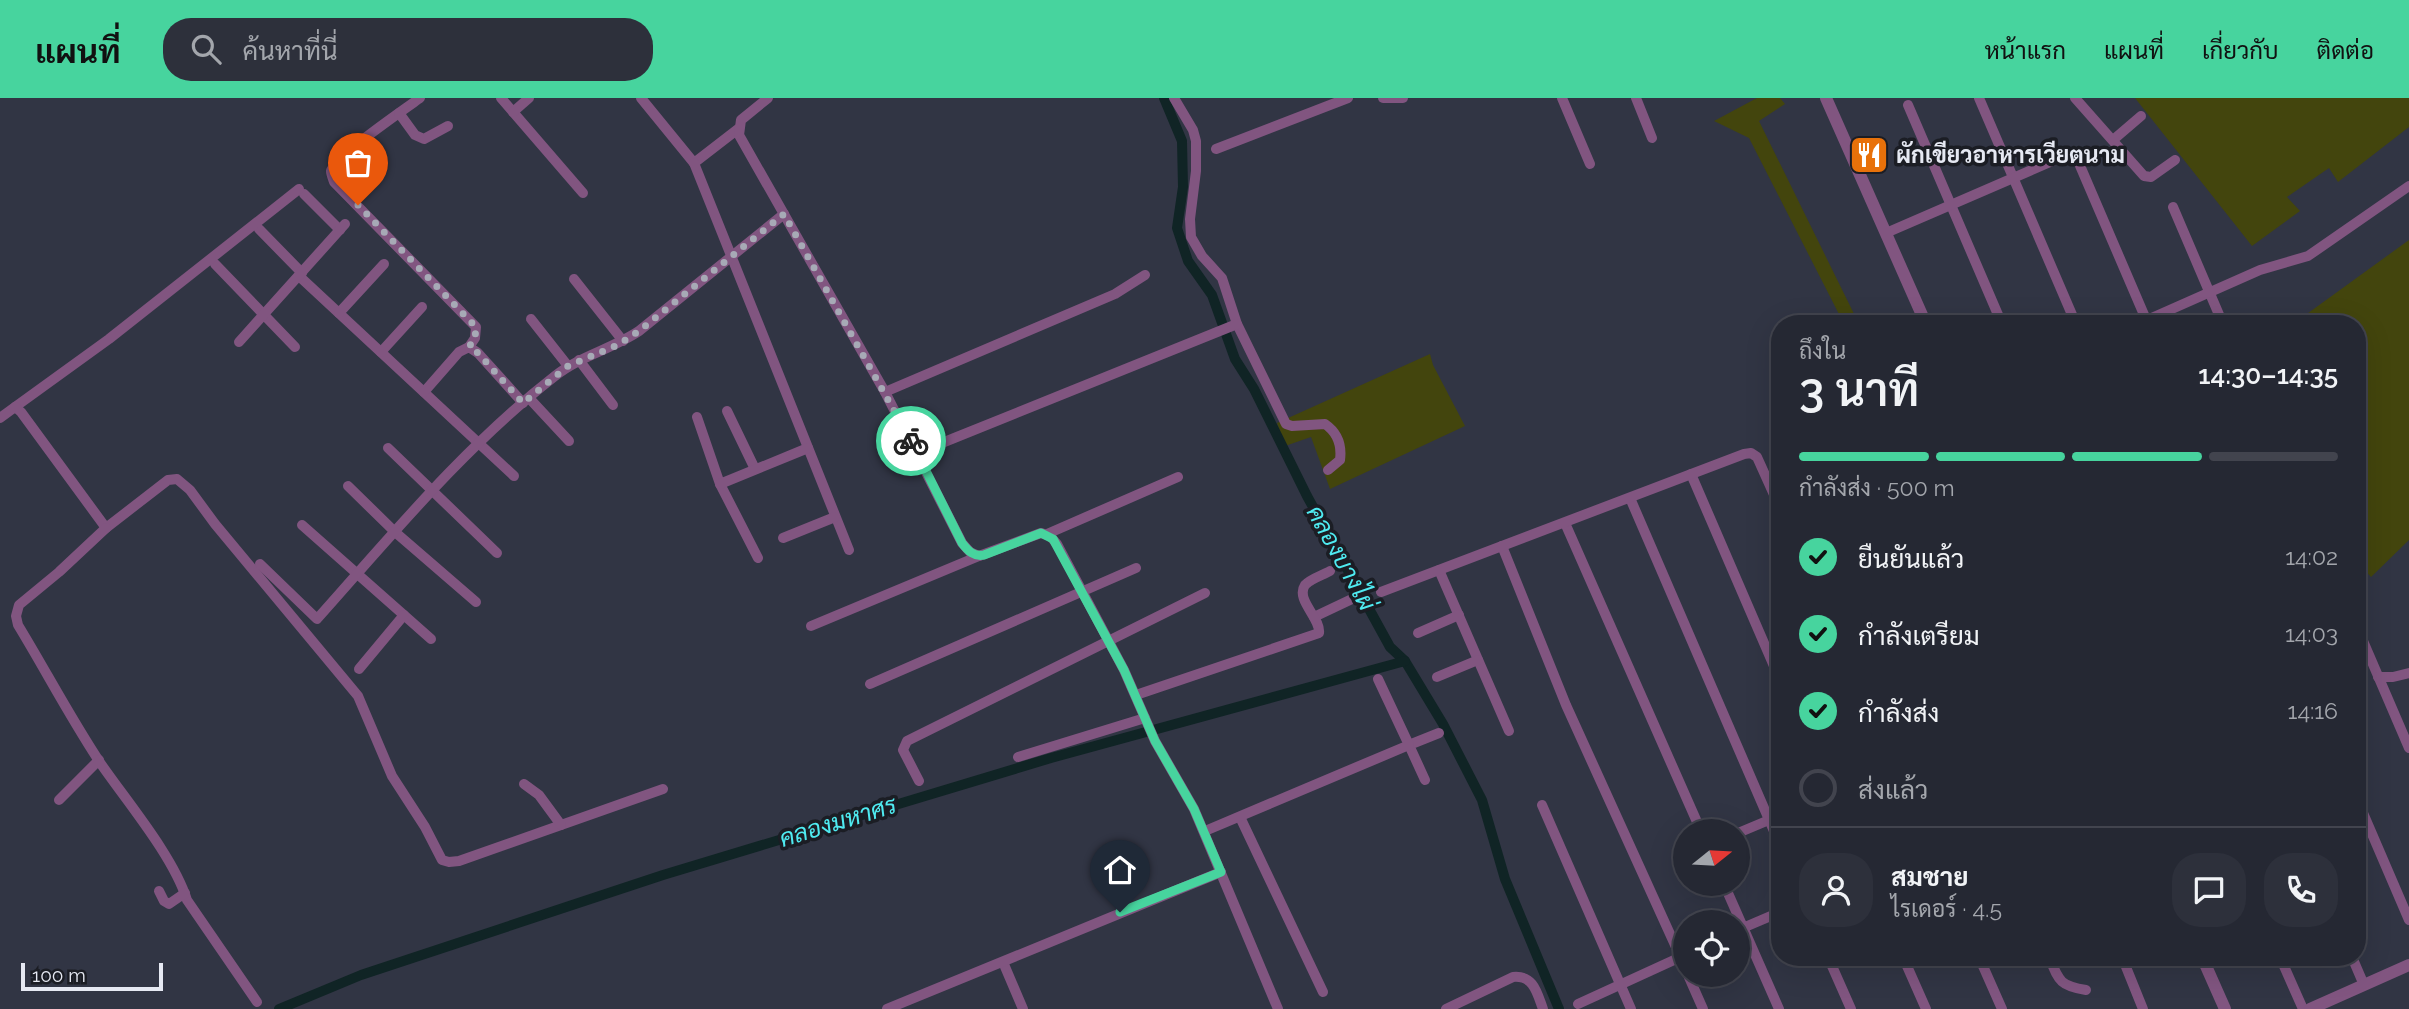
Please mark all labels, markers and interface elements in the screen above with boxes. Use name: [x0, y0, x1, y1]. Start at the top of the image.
search box: [163, 18, 653, 81]
icon: search: [187, 30, 225, 68]
text: แผนที่: [35, 32, 121, 71]
text: ค้นหาที่นี่: [243, 36, 338, 66]
text: หน้าแรก: [1985, 36, 2066, 65]
text: แผนที่: [2104, 36, 2164, 65]
text: เกี่ยวกับ: [2202, 36, 2279, 65]
text: ติดต่อ: [2317, 36, 2374, 65]
pin: [328, 133, 388, 205]
restaurant icon: ผักเขียวอาหารเวียตนาม: [1848, 134, 1890, 176]
place label: ผักเขียวอาหารเวียตนาม: [1896, 140, 2125, 168]
icon: bag: [339, 144, 377, 182]
text: ถึงใน: [1799, 337, 1846, 364]
text: 14:30–14:35: [2198, 360, 2338, 390]
text: 3 นาที: [1799, 363, 1919, 417]
courier: [876, 406, 946, 476]
icon: bike: [892, 422, 930, 460]
text: กำลังส่ง · 500 m: [1799, 474, 1955, 501]
water label: คลองบางไผ่: [1301, 500, 1384, 616]
icon: check: [1799, 538, 1837, 576]
text: 14:02: [2285, 543, 2338, 570]
text: ยืนยันแล้ว: [1858, 544, 1964, 574]
icon: check: [1799, 615, 1837, 653]
text: 14:03: [2285, 620, 2338, 647]
text: กำลังเตรียม: [1858, 621, 1980, 651]
icon: check: [1799, 692, 1837, 730]
text: 14:16: [2288, 697, 2338, 724]
text: กำลังส่ง: [1858, 698, 1939, 728]
text: ส่งแล้ว: [1858, 775, 1928, 805]
water label: คลองมหาศร: [776, 790, 901, 853]
north arrow: [1673, 819, 1750, 896]
map controls: [1673, 819, 1750, 987]
pin: [1090, 840, 1150, 912]
icon: home: [1101, 851, 1139, 889]
button: person: [1799, 853, 1873, 927]
button: chat: [2172, 853, 2246, 927]
button: phone: [2264, 853, 2338, 927]
text: สมชาย: [1891, 862, 1968, 892]
text: ไรเดอร์ · 4.5: [1891, 895, 2002, 922]
button: locate: [1673, 910, 1750, 987]
scale bar: [21, 960, 163, 992]
text: 100 m: [32, 964, 86, 986]

